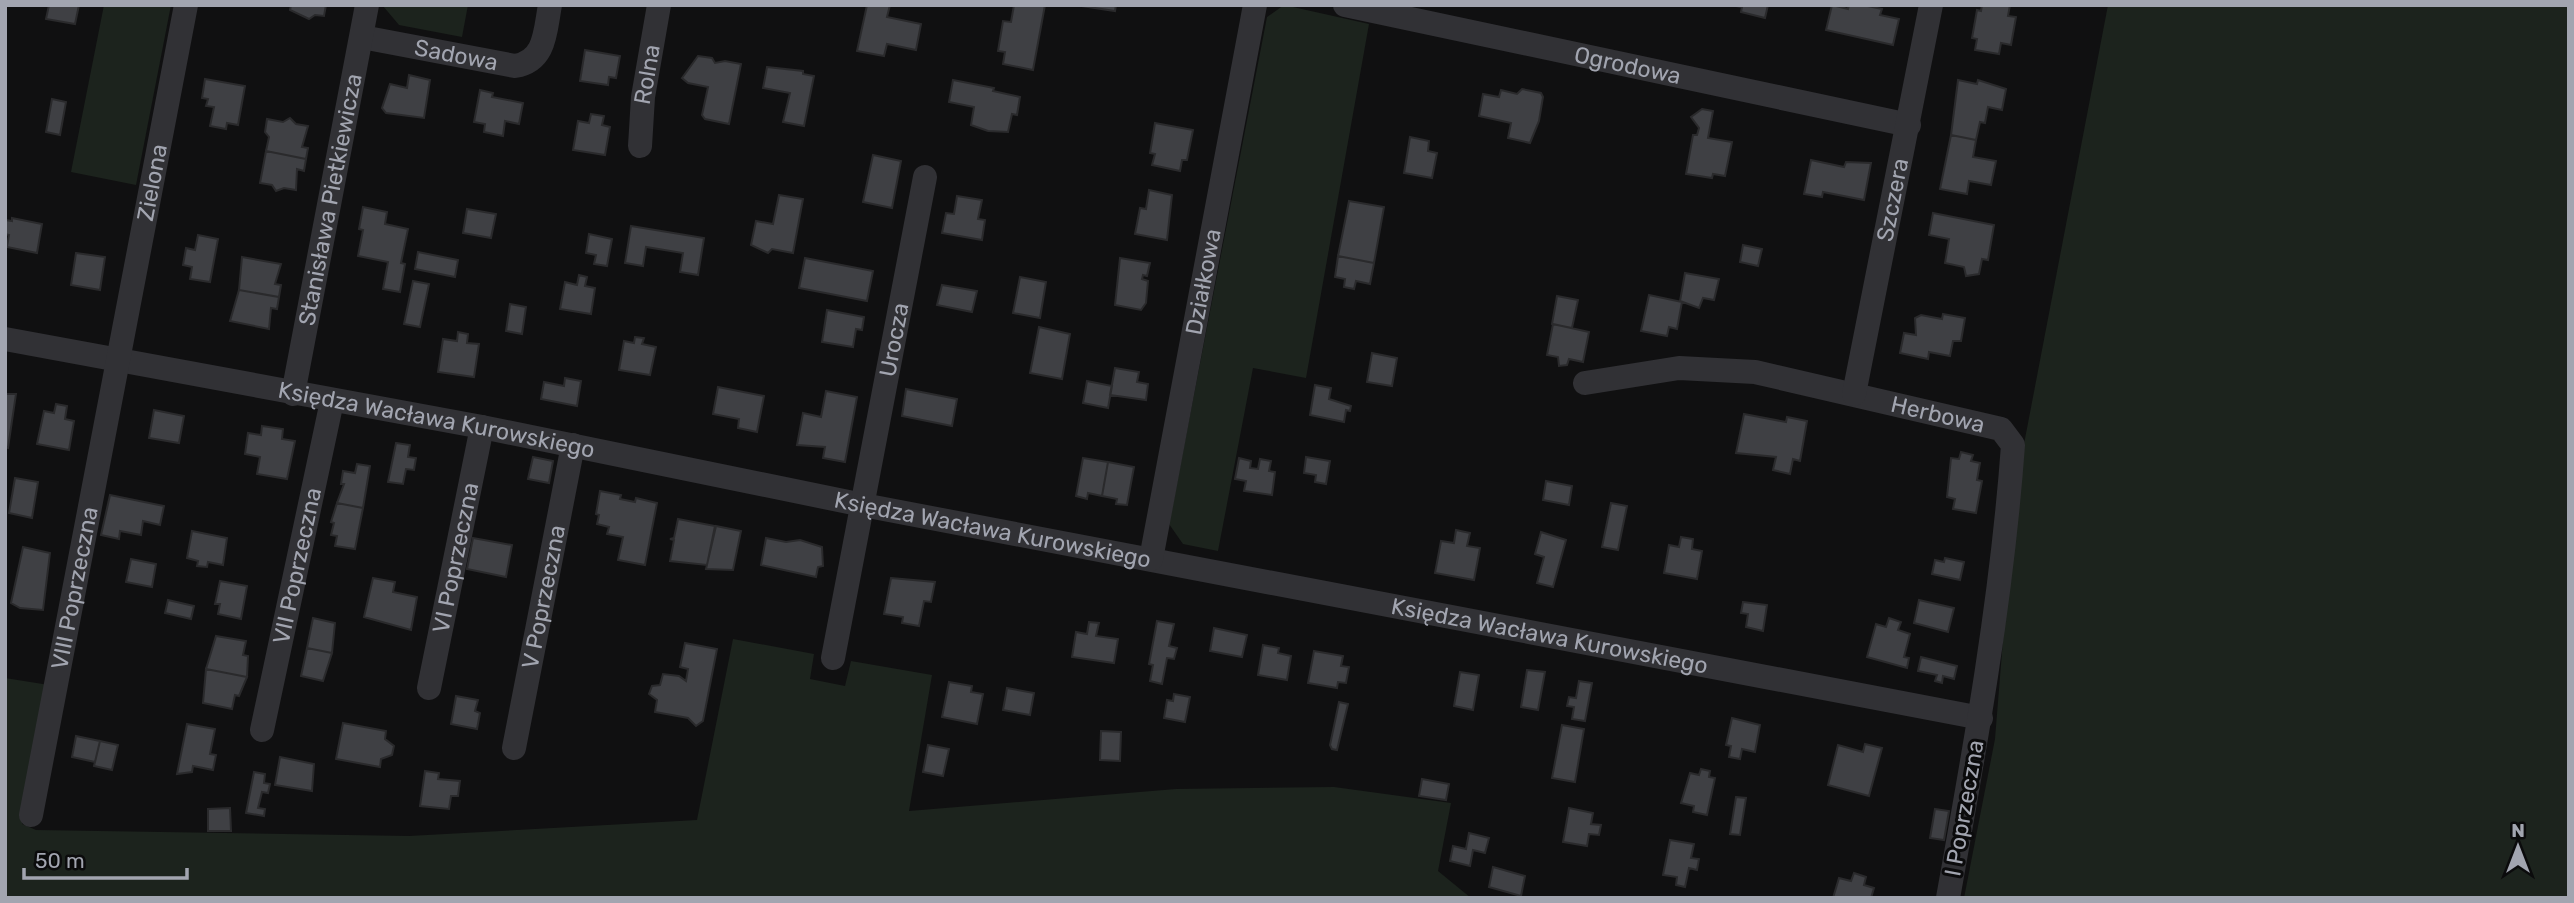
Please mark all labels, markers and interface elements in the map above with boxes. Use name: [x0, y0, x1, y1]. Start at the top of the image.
street label: Sadowa: [412, 33, 500, 76]
street label: Ogrodowa: [1572, 40, 1684, 90]
street label: Rolna: [628, 42, 666, 107]
street label: Stanisława Pietkiewicza: [292, 71, 368, 328]
street label: Zielona: [131, 142, 173, 223]
street label: Szczera: [1871, 156, 1914, 244]
street label: Działkowa: [1179, 227, 1227, 337]
street label: Urocza: [873, 300, 915, 379]
street label: Księdza Wacława Kurowskiego: [276, 376, 597, 464]
street label: Herbowa: [1888, 390, 1988, 439]
street label: VI Poprzeczna: [427, 480, 484, 635]
street label: VII Poprzeczna: [267, 485, 327, 646]
street label: Księdza Wacława Kurowskiego: [832, 485, 1153, 574]
street label: VIII Poprzeczna: [45, 504, 104, 672]
street label: V Poprzeczna: [516, 523, 571, 671]
street label: Księdza Wacława Kurowskiego: [1389, 592, 1710, 680]
street label: I Poprzeczna: [1938, 738, 1990, 878]
north arrow: [2483, 812, 2553, 882]
text: N: [2511, 819, 2525, 842]
scale bar: [24, 836, 187, 880]
text: 50 m: [35, 848, 85, 873]

